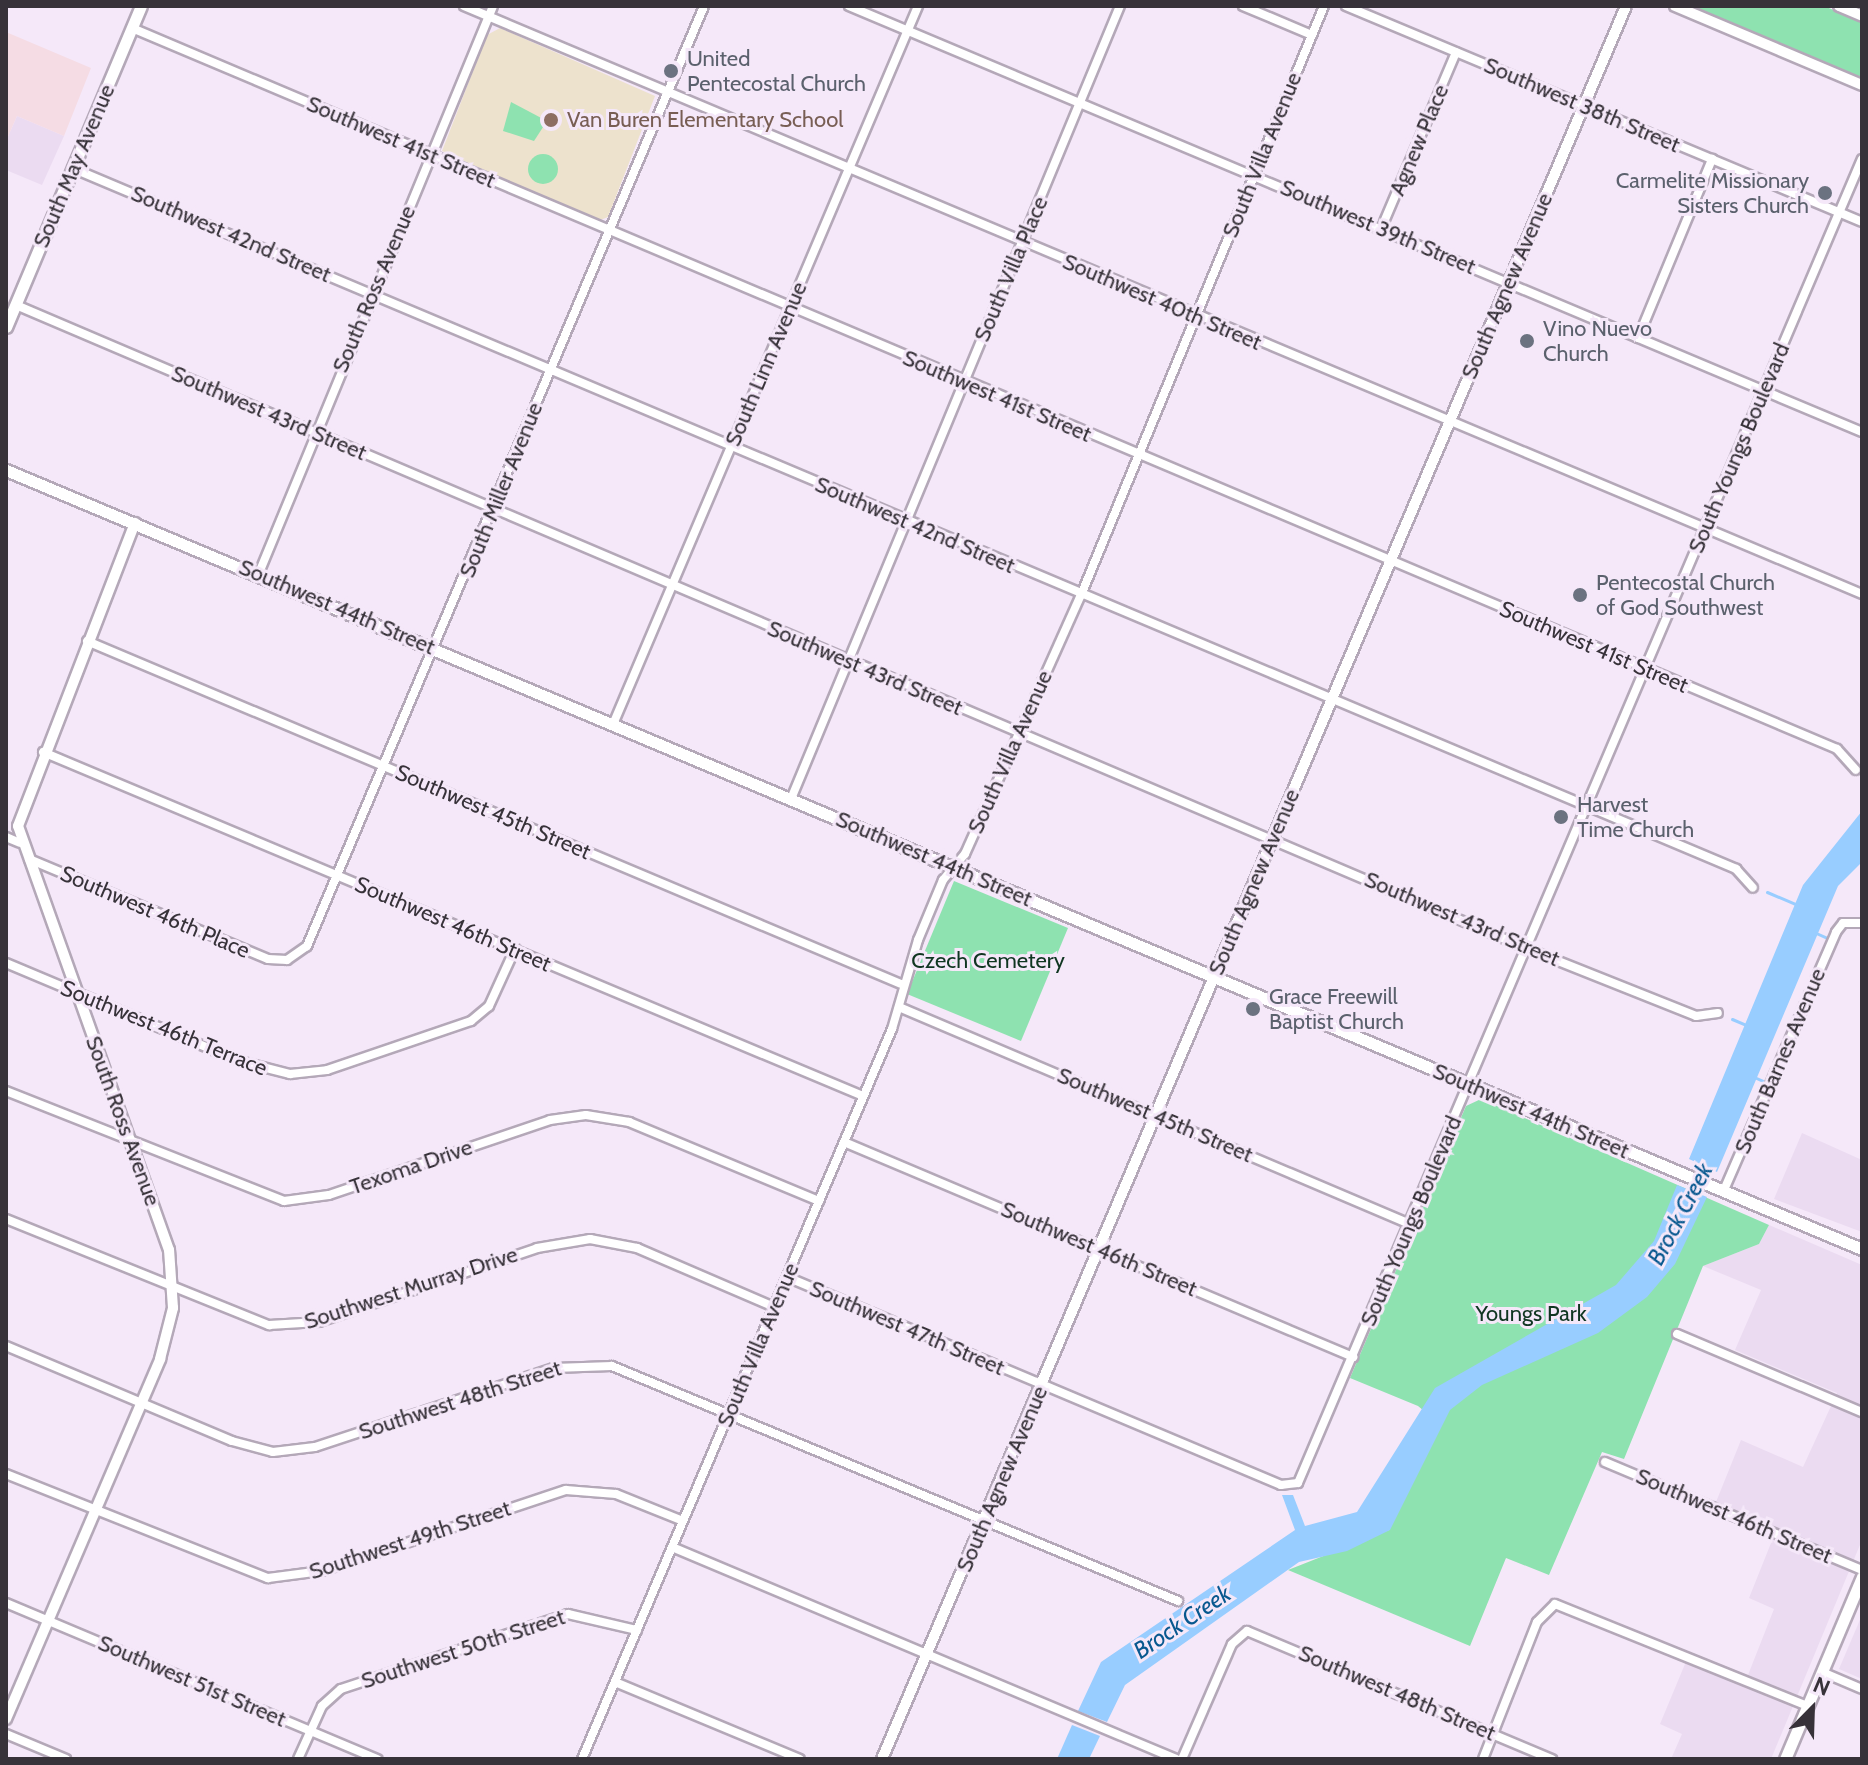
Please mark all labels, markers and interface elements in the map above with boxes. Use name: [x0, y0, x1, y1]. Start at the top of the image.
place label: United Pentecostal Church: [687, 45, 866, 96]
street label: Southwest 38th Street: [1480, 52, 1684, 158]
marker: United Pentecostal Church: [662, 62, 680, 80]
street label: South Villa Avenue: [1217, 69, 1307, 241]
street label: Agnew Place: [1384, 80, 1454, 200]
street label: South May Avenue: [28, 81, 120, 251]
street label: Southwest 41st Street: [303, 90, 499, 194]
place label: Van Buren Elementary School: [567, 107, 843, 133]
marker: Van Buren Elementary School: [542, 111, 560, 129]
place label: Carmelite Missionary Sisters Church: [1616, 167, 1809, 218]
street label: Southwest 39th Street: [1276, 174, 1480, 280]
street label: Southwest 42nd Street: [127, 180, 335, 288]
marker: Carmelite Missionary Sisters Church: [1816, 184, 1834, 202]
street label: South Agnew Avenue: [1456, 189, 1558, 383]
street label: South Villa Place: [969, 192, 1053, 346]
street label: South Ross Avenue: [327, 202, 421, 376]
street label: Southwest 40th Street: [1059, 248, 1265, 356]
street label: South Linn Avenue: [720, 278, 812, 450]
place label: Vino Nuevo Church: [1543, 315, 1652, 366]
marker: Vino Nuevo Church: [1518, 332, 1536, 350]
street label: South Youngs Boulevard: [1683, 339, 1795, 557]
street label: Southwest 41st Street: [899, 344, 1095, 448]
street label: Southwest 43rd Street: [168, 360, 370, 466]
street label: South Miller Avenue: [454, 399, 548, 581]
street label: Southwest 42nd Street: [811, 471, 1019, 579]
street label: Southwest 44th Street: [235, 554, 439, 660]
place label: Pentecostal Church of God Southwest: [1596, 569, 1775, 620]
marker: Pentecostal Church of God Southwest: [1571, 586, 1589, 604]
street label: Southwest 41st Street: [1496, 595, 1692, 699]
street label: Southwest 43rd Street: [764, 615, 966, 721]
street label: South Villa Avenue: [962, 666, 1058, 838]
street label: Southwest 45th Street: [391, 759, 595, 865]
street label: South Agnew Avenue: [1203, 785, 1305, 979]
place label: Harvest Time Church: [1577, 791, 1694, 842]
street label: Southwest 44th Street: [832, 806, 1036, 912]
marker: Harvest Time Church: [1552, 808, 1570, 826]
street label: Southwest 46th Place: [56, 860, 254, 964]
street label: Southwest 43rd Street: [1361, 866, 1563, 972]
street label: Southwest 46th Street: [351, 871, 555, 977]
park label: Czech Cemetery: [911, 948, 1065, 974]
street label: South Barnes Avenue: [1729, 964, 1831, 1158]
street label: Southwest 46th Terrace: [57, 974, 271, 1082]
place label: Grace Freewill Baptist Church: [1269, 983, 1404, 1034]
marker: Grace Freewill Baptist Church: [1244, 1000, 1262, 1018]
street label: South Ross Avenue: [80, 1033, 166, 1209]
street label: Southwest 44th Street: [1429, 1058, 1633, 1164]
street label: Southwest 45th Street: [1053, 1062, 1257, 1168]
street label: South Youngs Boulevard: [1355, 1112, 1467, 1330]
street label: Texoma Drive: [346, 1134, 476, 1200]
water label: Brock Creek: [1641, 1158, 1719, 1270]
street label: Southwest 46th Street: [997, 1196, 1201, 1302]
street label: Southwest Murray Drive: [301, 1241, 521, 1335]
street label: South Villa Avenue: [712, 1259, 804, 1431]
street label: Southwest 47th Street: [806, 1275, 1008, 1381]
park label: Youngs Park: [1475, 1301, 1587, 1327]
street label: Southwest 48th Street: [356, 1355, 564, 1445]
street label: South Agnew Avenue: [951, 1382, 1053, 1576]
street label: Southwest 46th Street: [1632, 1463, 1836, 1569]
street label: Southwest 49th Street: [306, 1495, 514, 1585]
water label: Brock Creek: [1128, 1579, 1236, 1665]
street label: Southwest 50th Street: [358, 1604, 568, 1694]
street label: Southwest 51st Street: [94, 1630, 290, 1732]
street label: Southwest 48th Street: [1295, 1640, 1499, 1746]
north arrow: [1772, 1669, 1852, 1749]
text: N: [1809, 1671, 1834, 1702]

